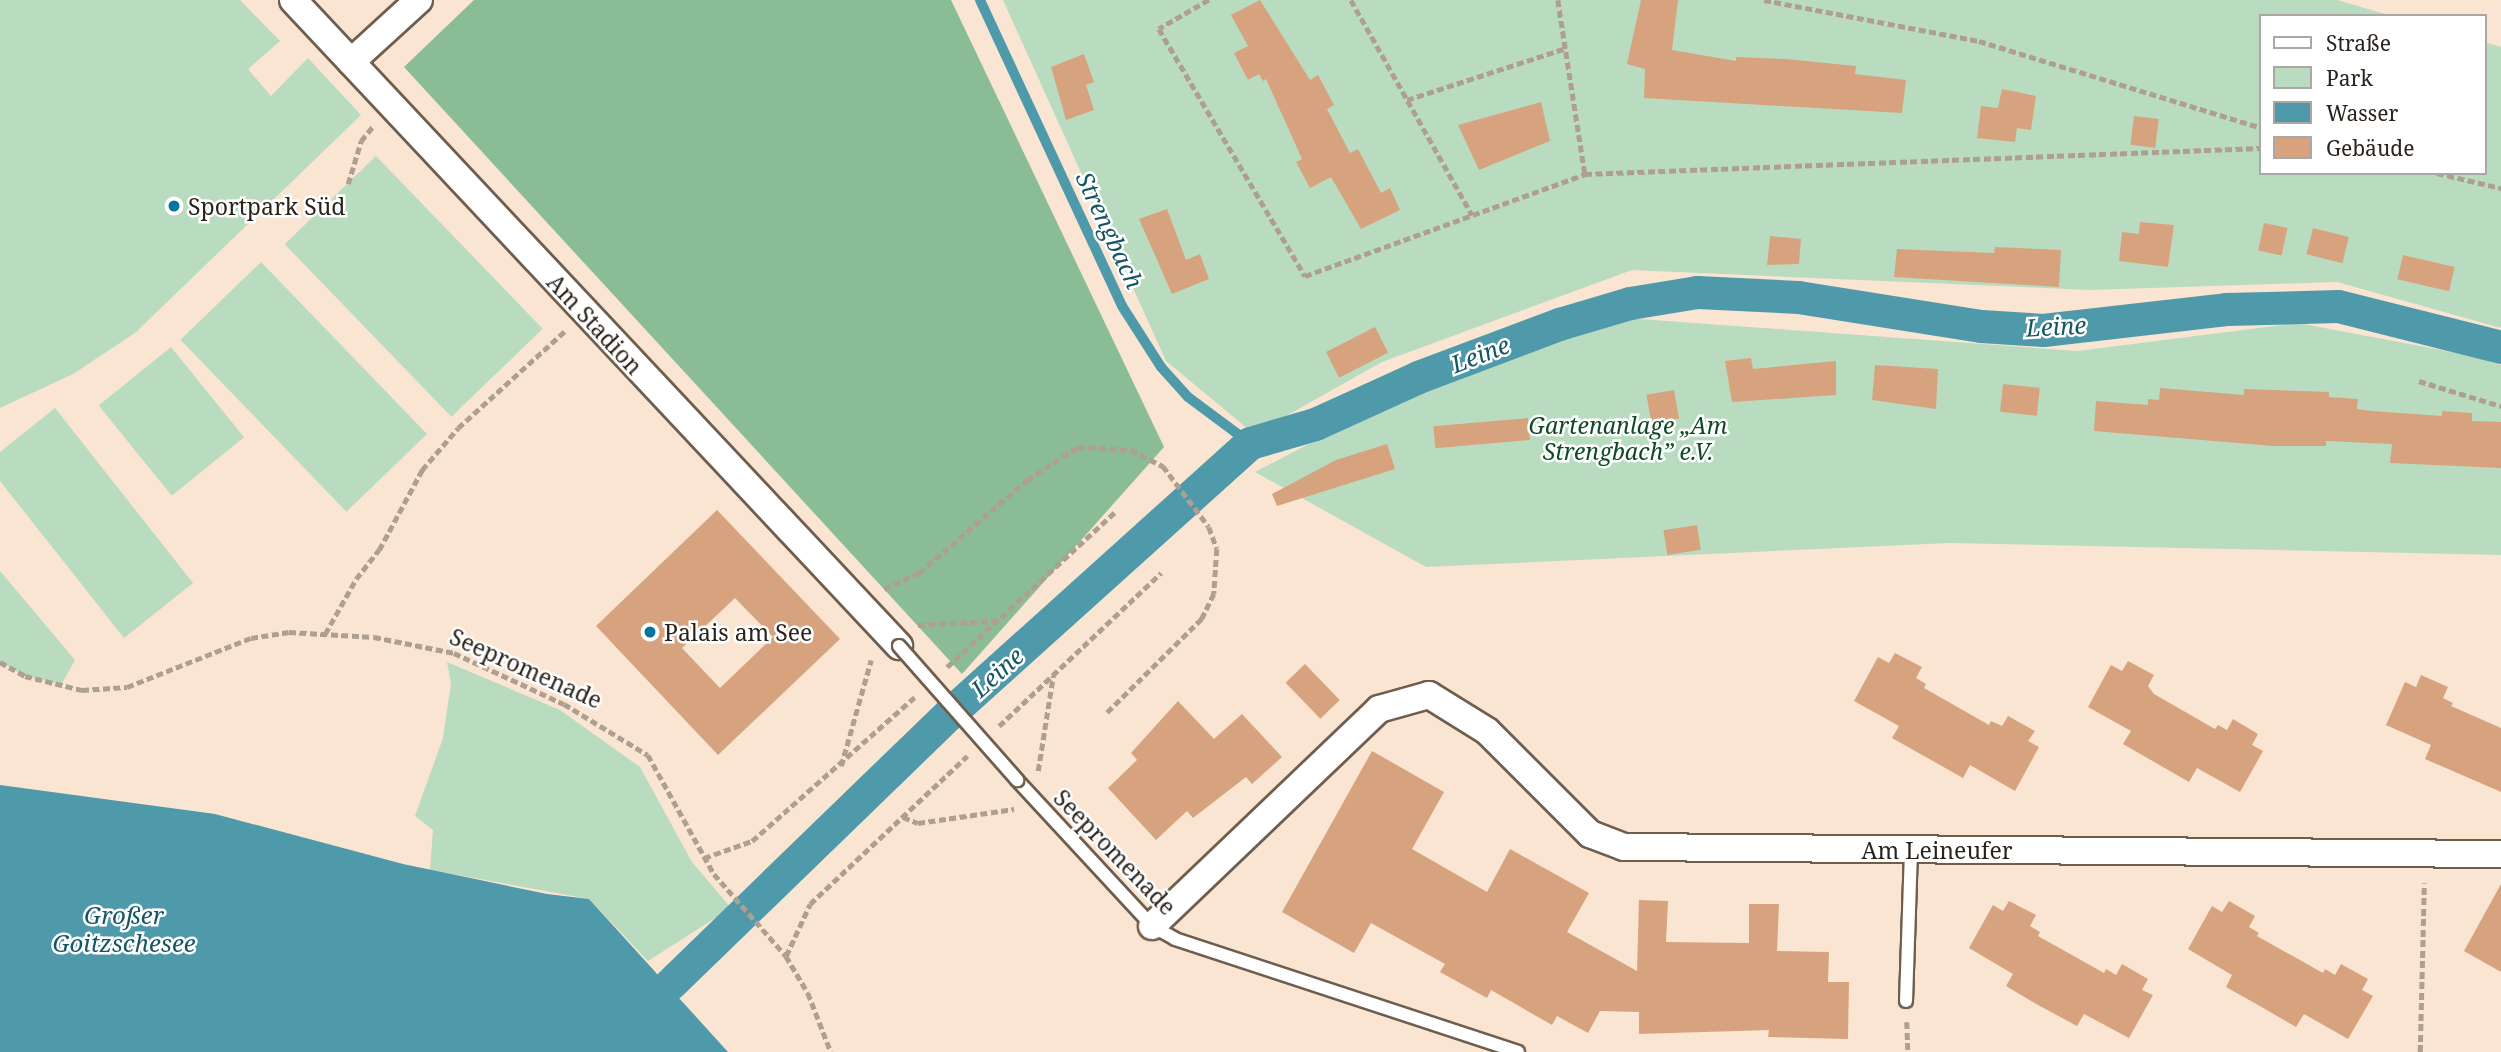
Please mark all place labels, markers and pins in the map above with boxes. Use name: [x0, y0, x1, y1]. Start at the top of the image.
place label: Sportpark Süd: [188, 192, 345, 220]
marker: Sportpark Süd: [166, 198, 182, 214]
place label: Palais am See: [664, 618, 812, 646]
marker: Palais am See: [642, 624, 658, 640]

